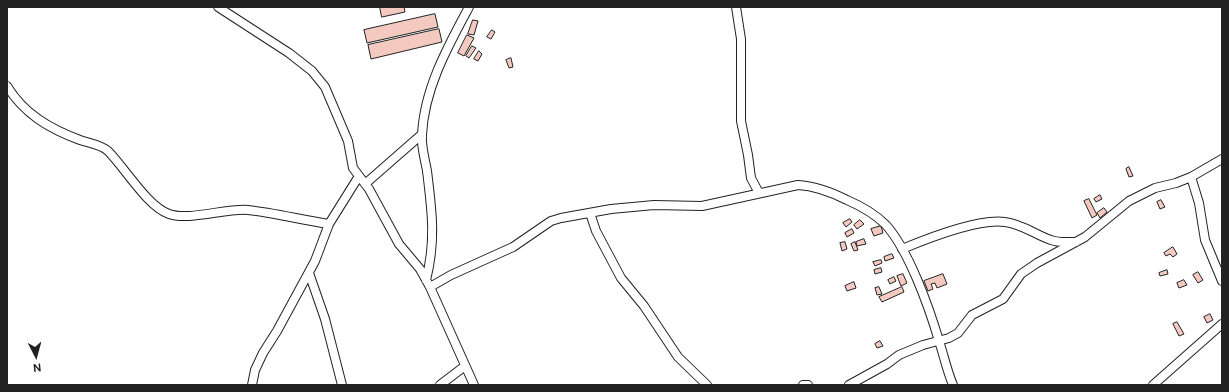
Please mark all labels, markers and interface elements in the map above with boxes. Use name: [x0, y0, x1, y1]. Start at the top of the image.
north arrow: [16, 336, 56, 376]
text: N: [33, 361, 42, 375]

